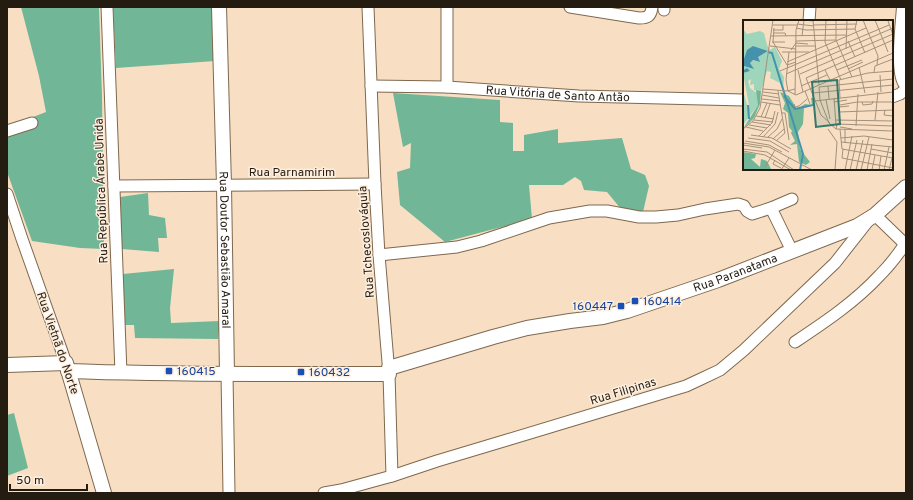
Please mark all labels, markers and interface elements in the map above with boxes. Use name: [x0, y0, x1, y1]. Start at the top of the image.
inset map: [743, 20, 893, 170]
street label: Rua Vitória de Santo Antão: [485, 83, 630, 106]
street label: Rua República Árabe Unida: [91, 118, 113, 264]
street label: Rua Parnamirim: [249, 165, 335, 181]
street label: Rua Doutor Sebastião Amaral: [215, 171, 233, 329]
street label: Rua Tchecoslováquia: [355, 185, 379, 298]
street label: Rua Paranatama: [691, 251, 780, 297]
street label: Rua Vietnã do Norte: [32, 290, 82, 397]
place label: 160414: [643, 294, 681, 310]
marker: 160414: [630, 296, 640, 306]
place label: 160447: [573, 299, 613, 315]
marker: 160447: [616, 301, 626, 311]
place label: 160415: [177, 364, 216, 380]
place label: 160432: [309, 365, 350, 381]
marker: 160415: [164, 366, 174, 376]
marker: 160432: [296, 367, 306, 377]
street label: Rua Filipinas: [588, 374, 658, 410]
scale bar: [10, 466, 87, 492]
text: 50 m: [16, 473, 44, 489]

